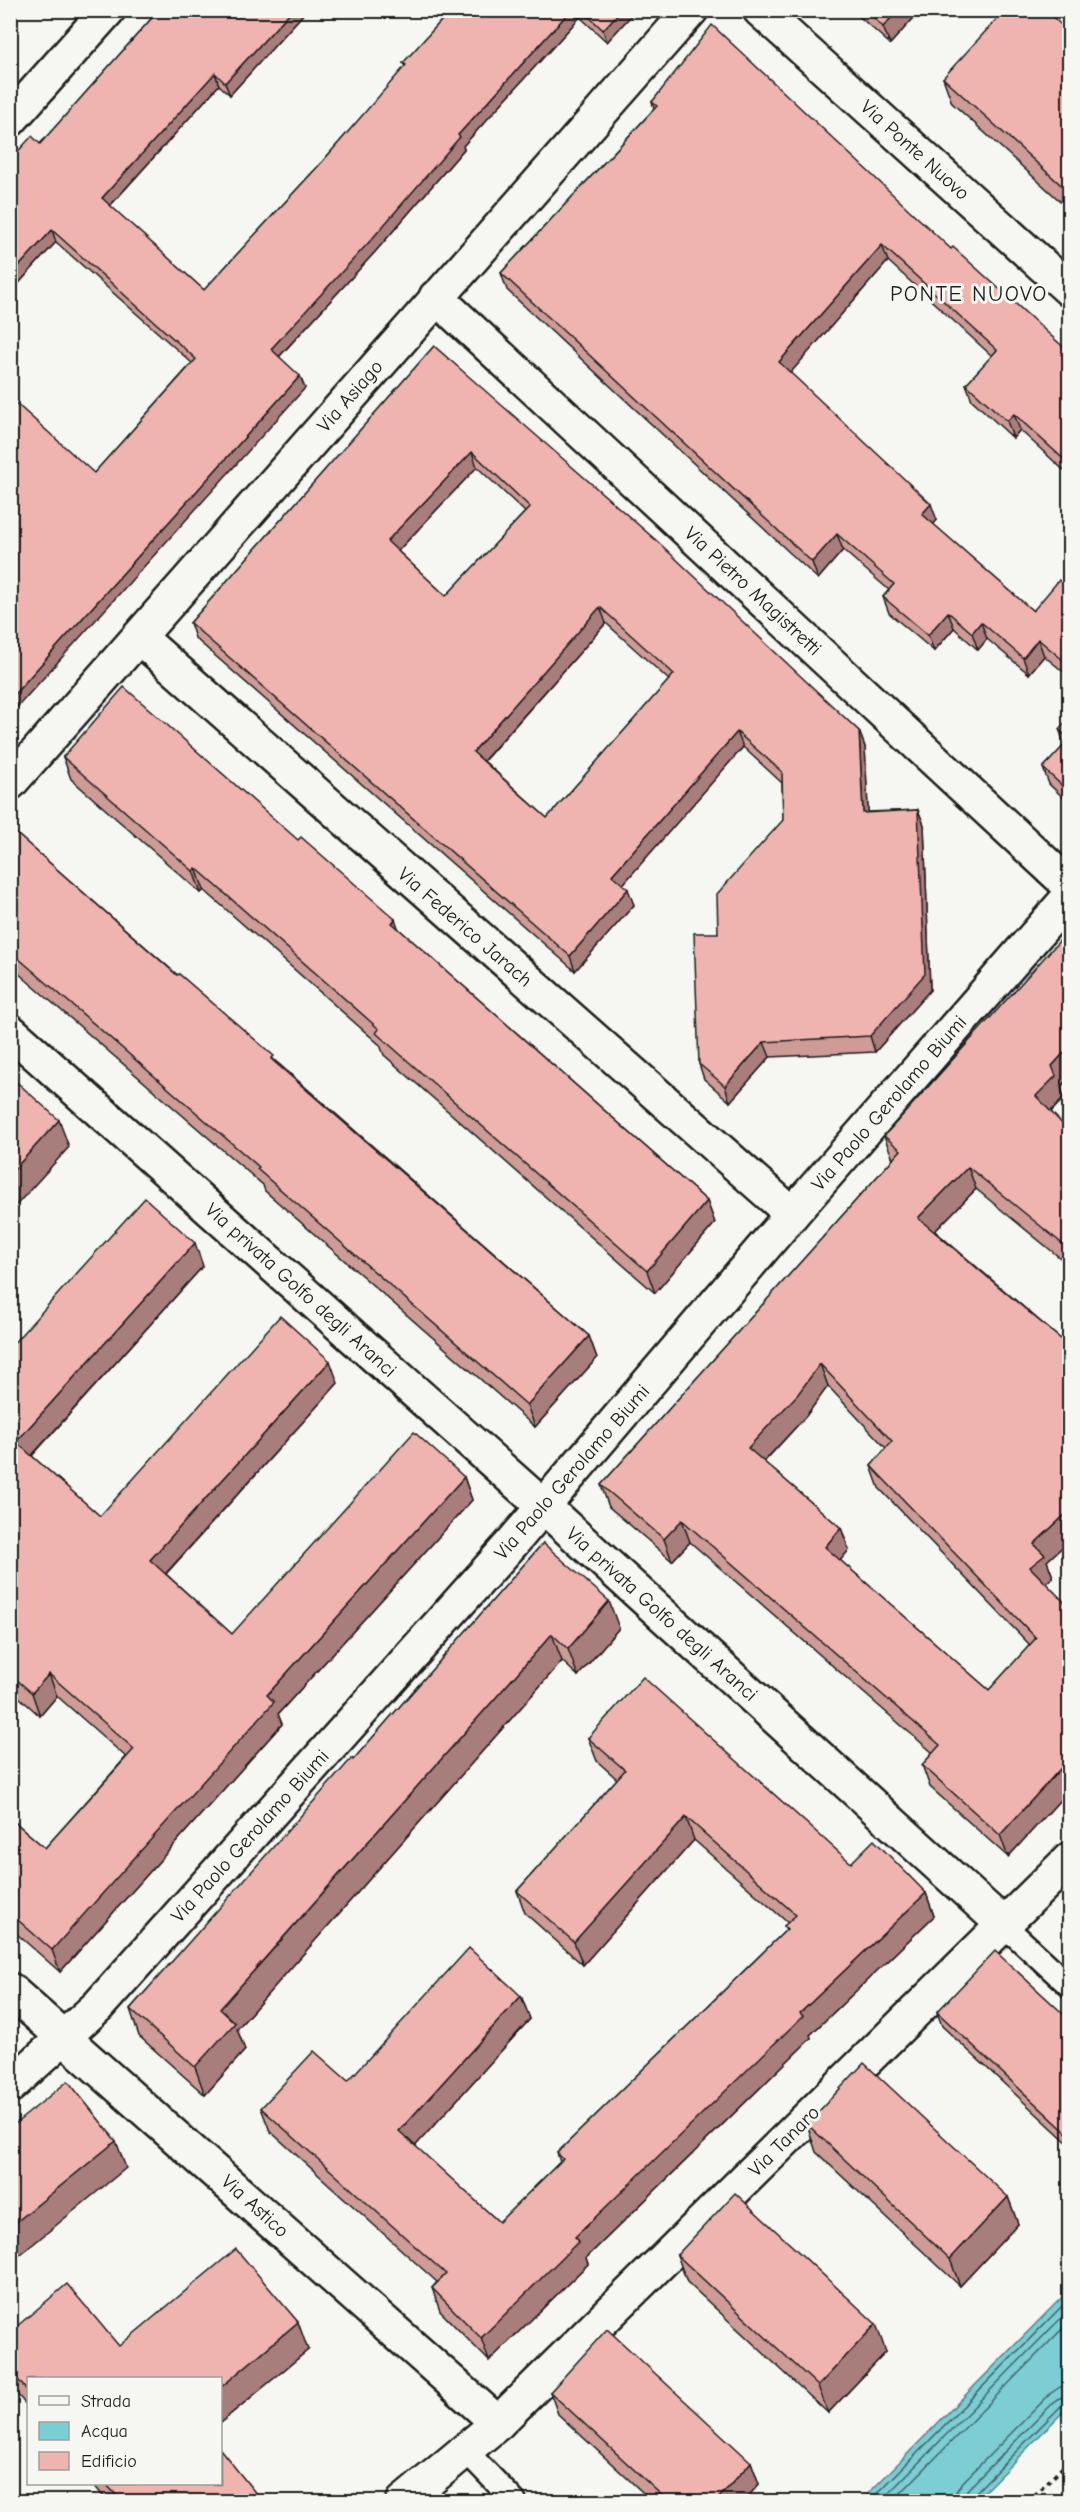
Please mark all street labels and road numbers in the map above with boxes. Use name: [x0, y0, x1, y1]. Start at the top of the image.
street label: Via Ponte Nuovo: [856, 95, 974, 205]
street label: Via Asiago: [312, 355, 388, 437]
street label: Via Pietro Magistretti: [680, 522, 826, 660]
street label: Via Federico Jarach: [393, 862, 537, 992]
street label: Via Paolo Gerolamo Biumi: [807, 1011, 971, 1195]
street label: Via privata Golfo degli Aranci: [201, 1198, 401, 1382]
street label: Via Paolo Gerolamo Biumi: [490, 1380, 654, 1564]
street label: Via privata Golfo degli Aranci: [562, 1522, 762, 1706]
street label: Via Paolo Gerolamo Biumi: [166, 1745, 334, 1927]
street label: Via Tanaro: [744, 2101, 824, 2181]
street label: Via Astico: [217, 2170, 293, 2242]

